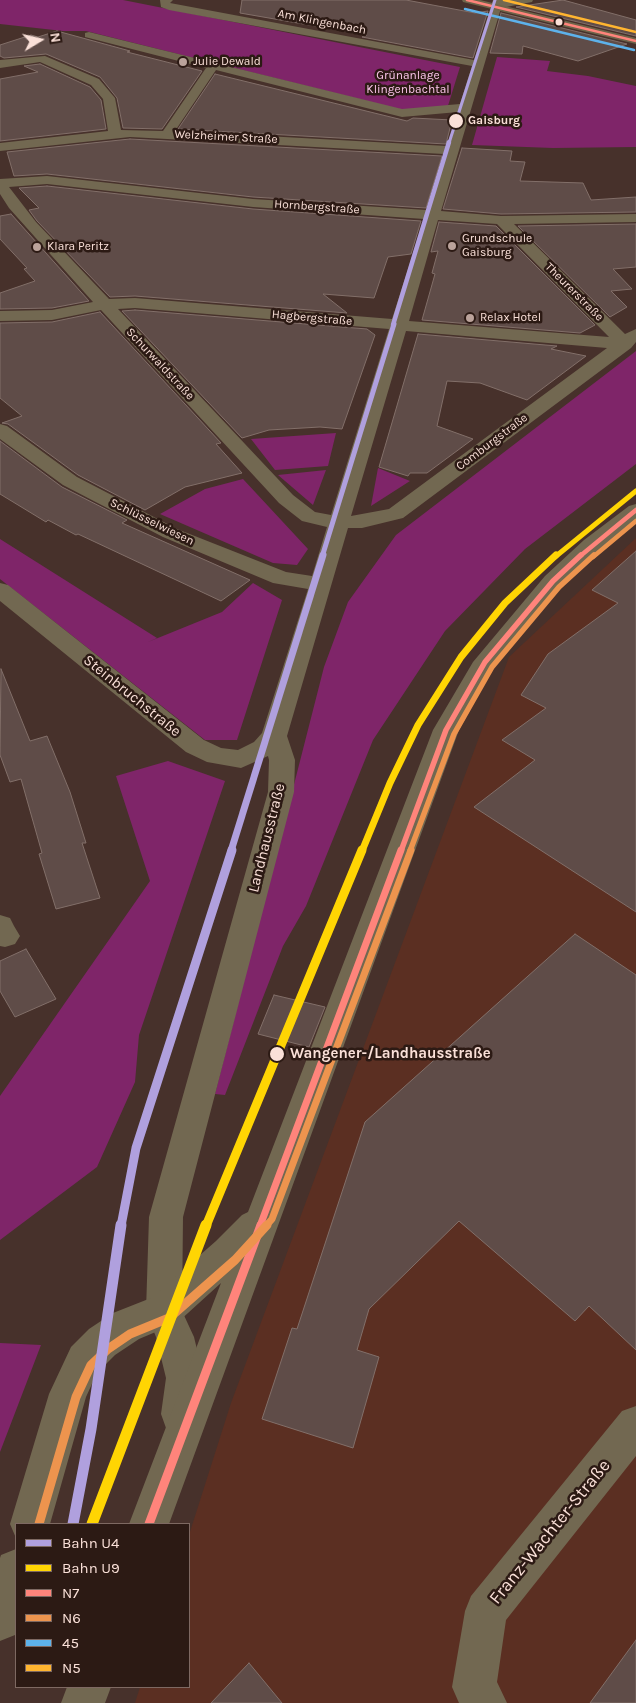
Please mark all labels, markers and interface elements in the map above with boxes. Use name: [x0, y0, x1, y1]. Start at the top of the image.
street label: Am Klingenbach: [277, 6, 367, 38]
north arrow: [15, 15, 65, 65]
unlabelled marker: [554, 17, 564, 27]
text: N: [46, 31, 64, 44]
place label: Julie Dewald: [193, 55, 261, 69]
marker: Julie Dewald: [177, 56, 189, 68]
park label: Grünanlage Klingenbachtal: [366, 69, 450, 97]
marker: Gaisburg: [447, 112, 465, 130]
place label: Gaisburg: [468, 114, 520, 128]
street label: Welzheimer Straße: [174, 127, 278, 147]
street label: Hornbergstraße: [274, 197, 360, 217]
place label: Grundschule Gaisburg: [462, 232, 532, 260]
place label: Klara Peritz: [47, 240, 109, 254]
marker: Grundschule Gaisburg: [446, 240, 458, 252]
marker: Klara Peritz: [31, 241, 43, 253]
street label: Theurerstraße: [542, 260, 606, 324]
street label: Hagbergstraße: [271, 307, 353, 329]
place label: Relax Hotel: [480, 311, 541, 325]
marker: Relax Hotel: [464, 312, 476, 324]
street label: Schurwaldstraße: [123, 325, 197, 403]
street label: Comburgstraße: [453, 410, 531, 474]
street label: Schlüsselwiesen: [108, 495, 196, 549]
street label: Steinbruchstraße: [80, 651, 184, 741]
street label: Landhausstraße: [245, 782, 289, 894]
marker: Wangener-/Landhausstraße: [268, 1045, 286, 1063]
place label: Wangener-/Landhausstraße: [290, 1045, 491, 1063]
street label: Franz-Wachter-Straße: [485, 1455, 615, 1609]
legend: [15, 1523, 190, 1688]
text: Bahn U4: [62, 1534, 119, 1552]
text: Bahn U9: [62, 1559, 120, 1577]
text: N7: [62, 1584, 79, 1602]
text: N6: [62, 1609, 81, 1627]
text: 45: [62, 1634, 79, 1652]
text: N5: [62, 1659, 81, 1677]

